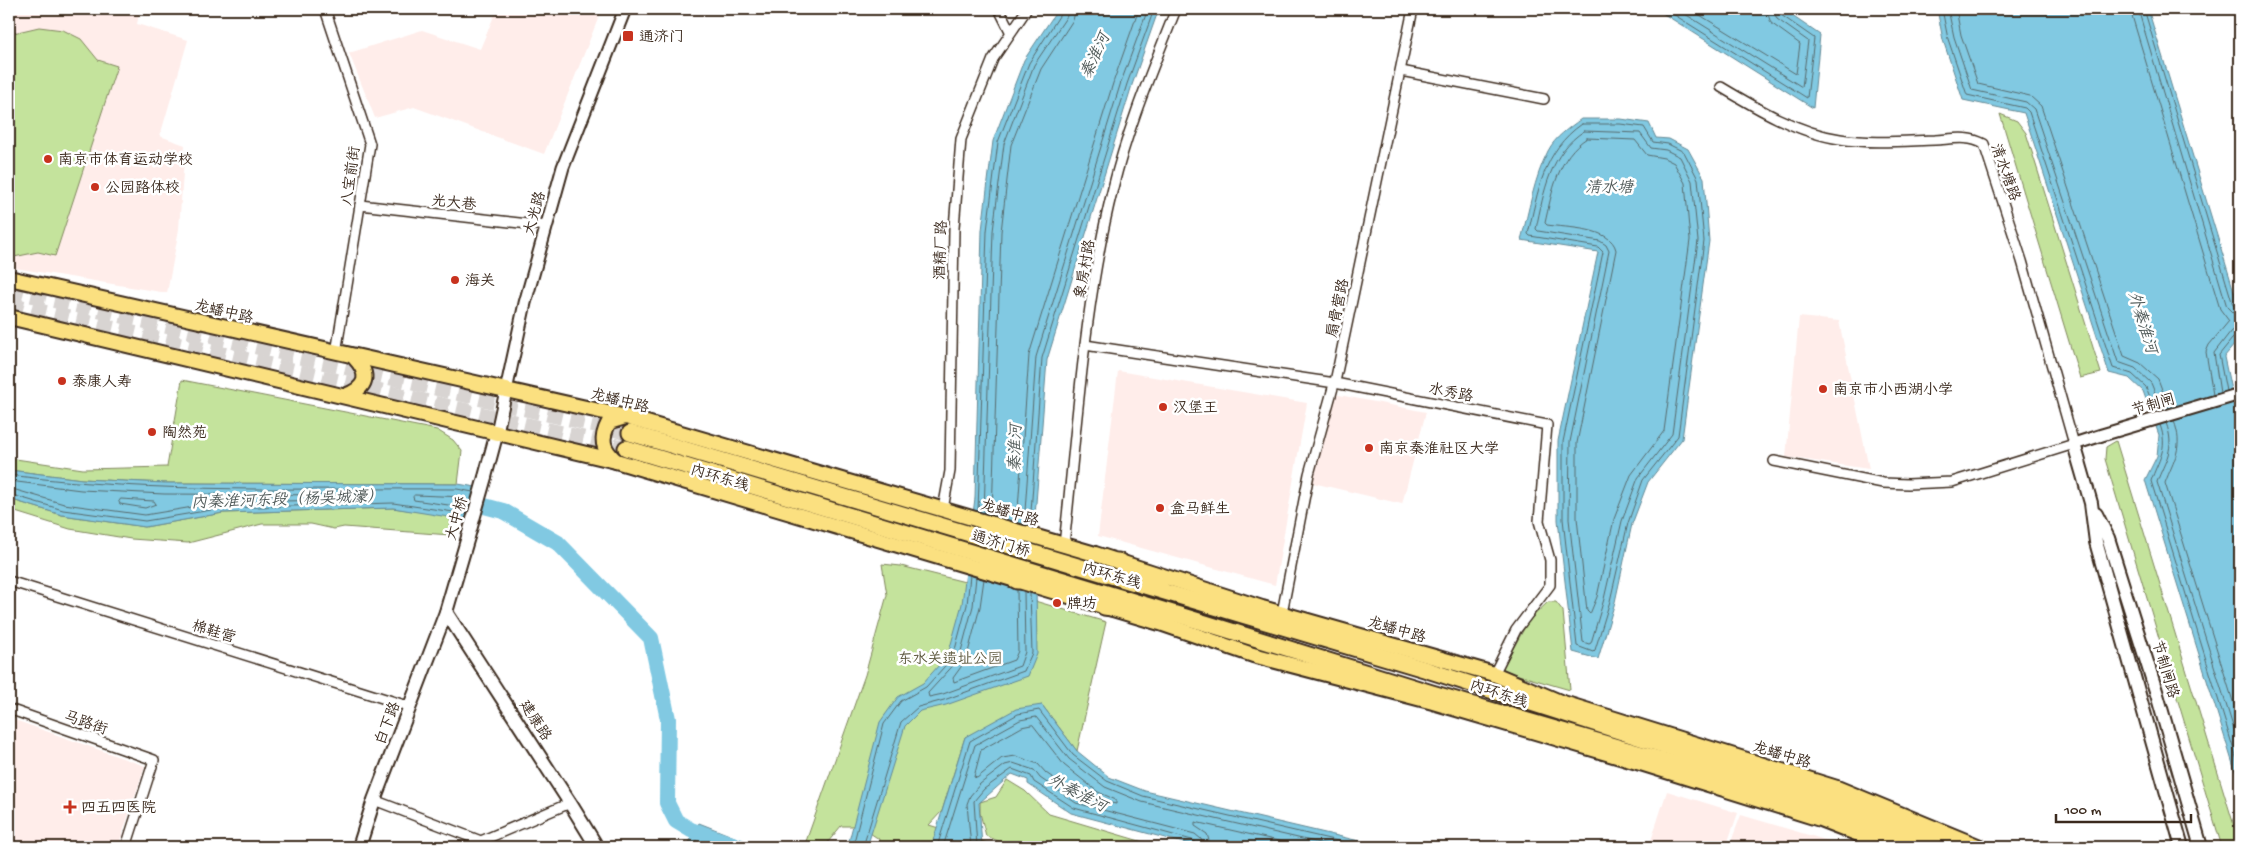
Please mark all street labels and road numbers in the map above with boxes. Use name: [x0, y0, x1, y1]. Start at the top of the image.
street label: 清水塘路: [1985, 141, 2023, 204]
street label: 八宝前街: [339, 145, 365, 207]
street label: 大光路: [521, 189, 551, 238]
street label: 光大巷: [430, 193, 477, 215]
street label: 酒精厂路: [932, 220, 952, 280]
street label: 象房村路: [1071, 238, 1100, 300]
street label: 扇骨营路: [1324, 277, 1354, 340]
street label: 龙蟠中路: [192, 297, 255, 328]
street label: 水秀路: [1427, 381, 1474, 407]
street label: 龙蟠中路: [588, 386, 651, 418]
street label: 节制闸: [2129, 391, 2178, 421]
street label: 内环东线: [688, 462, 751, 496]
street label: 大中桥: [443, 494, 473, 543]
street label: 龙蟠中路: [978, 497, 1041, 531]
street label: 通济门桥: [969, 528, 1032, 562]
street label: 内环东线: [1080, 560, 1143, 594]
street label: 龙蟠中路: [1365, 614, 1428, 648]
street label: 棉鞋营: [189, 618, 238, 648]
street label: 节制闸路: [2147, 638, 2181, 701]
street label: 内环东线: [1467, 677, 1530, 713]
street label: 建康路: [515, 697, 554, 745]
street label: 白下路: [372, 699, 405, 748]
street label: 马路街: [61, 708, 110, 740]
street label: 龙蟠中路: [1750, 739, 1813, 773]

